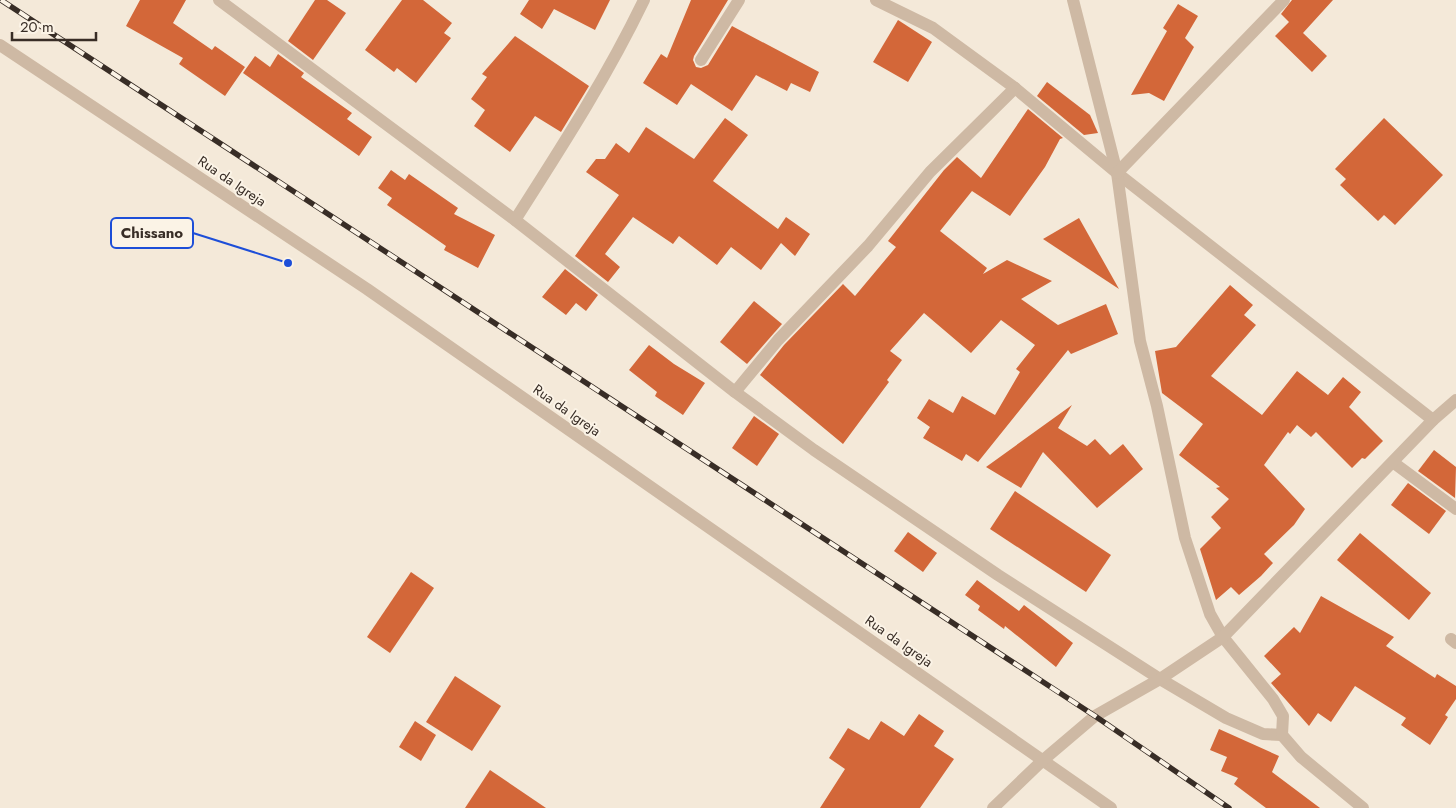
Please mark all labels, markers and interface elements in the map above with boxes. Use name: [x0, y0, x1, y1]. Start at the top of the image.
scale bar: [12, 10, 96, 42]
text: 20 m: [20, 16, 54, 38]
street label: Rua da Igreja: [194, 151, 270, 211]
callout: Chissano: [111, 218, 193, 248]
text: Chissano: [121, 222, 183, 244]
street label: Rua da Igreja: [529, 379, 605, 441]
street label: Rua da Igreja: [861, 610, 937, 672]

